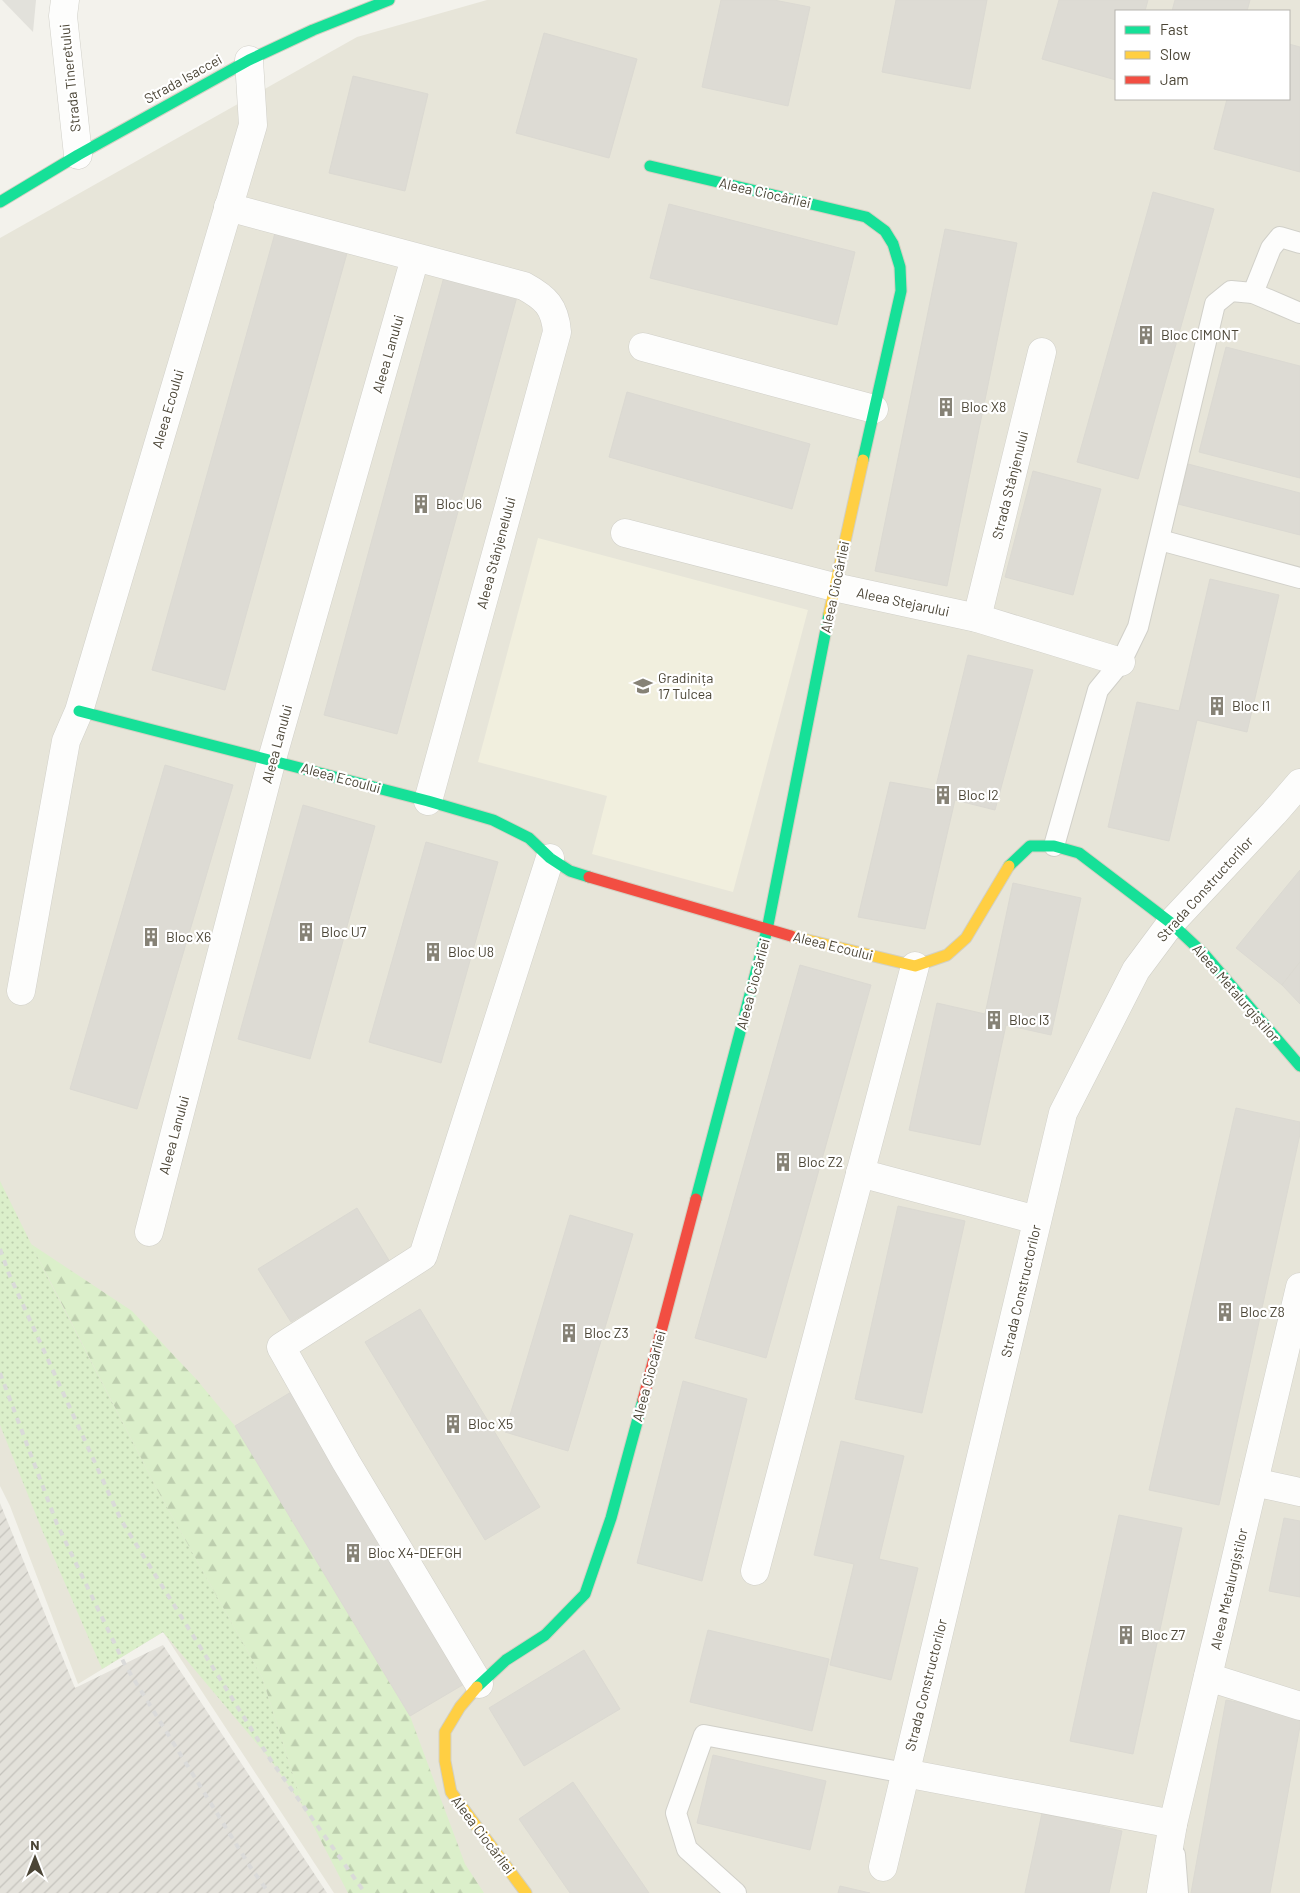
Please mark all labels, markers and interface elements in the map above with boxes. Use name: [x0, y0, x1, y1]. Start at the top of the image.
legend: [1115, 10, 1290, 100]
text: Fast: [1160, 20, 1188, 38]
street label: Strada Tineretului: [55, 23, 84, 133]
text: Slow: [1160, 45, 1191, 63]
street label: Strada Isaccei: [141, 50, 225, 107]
text: Jam: [1160, 70, 1189, 88]
street label: Aleea Ciocârliei: [718, 174, 813, 211]
street label: Aleea Lanului: [368, 313, 407, 395]
building icon: Bloc CIMONT: [1135, 324, 1157, 346]
place label: Bloc CIMONT: [1161, 326, 1239, 343]
street label: Aleea Ecoului: [148, 367, 187, 450]
building icon: Bloc X8: [935, 396, 957, 418]
place label: Bloc X8: [961, 398, 1006, 415]
street label: Strada Stânjenului: [988, 429, 1031, 541]
building icon: Bloc U6: [410, 493, 432, 515]
place label: Bloc U6: [436, 495, 482, 512]
street label: Aleea Stânjenelului: [472, 495, 519, 611]
street label: Aleea Ciocârliei: [816, 539, 853, 634]
street label: Aleea Stejarului: [855, 583, 951, 620]
place label: Gradinița 17 Tulcea: [658, 669, 713, 702]
school or university icon: Gradinița 17 Tulcea: [632, 675, 654, 697]
building icon: Bloc I1: [1206, 695, 1228, 717]
place label: Bloc I1: [1232, 697, 1270, 714]
street label: Aleea Lanului: [258, 703, 295, 785]
street label: Aleea Ecoului: [299, 759, 383, 796]
building icon: Bloc I2: [932, 784, 954, 806]
place label: Bloc I2: [958, 786, 999, 803]
street label: Strada Constructorilor: [1153, 833, 1256, 945]
building icon: Bloc U7: [295, 921, 317, 943]
place label: Bloc U7: [321, 923, 367, 940]
building icon: Bloc X6: [140, 926, 162, 948]
street label: Aleea Ecoului: [791, 927, 875, 964]
place label: Bloc X6: [166, 928, 211, 945]
street label: Aleea Ciocârliei: [732, 936, 773, 1031]
street label: Aleea Metalurgiștilor: [1189, 940, 1284, 1045]
building icon: Bloc U8: [422, 941, 444, 963]
place label: Bloc U8: [448, 943, 494, 960]
building icon: Bloc I3: [983, 1009, 1005, 1031]
place label: Bloc I3: [1009, 1011, 1050, 1028]
street label: Aleea Lanului: [155, 1094, 192, 1176]
building icon: Bloc Z2: [772, 1151, 794, 1173]
place label: Bloc Z2: [798, 1153, 843, 1170]
street label: Strada Constructorilor: [997, 1223, 1044, 1359]
building icon: Bloc Z8: [1214, 1301, 1236, 1323]
place label: Bloc Z8: [1240, 1303, 1285, 1320]
building icon: Bloc Z3: [558, 1322, 580, 1344]
place label: Bloc Z3: [584, 1324, 629, 1341]
street label: Aleea Ciocârliei: [628, 1328, 669, 1423]
building icon: Bloc X5: [442, 1413, 464, 1435]
place label: Bloc X5: [468, 1415, 513, 1432]
street label: Aleea Metalurgiștilor: [1206, 1526, 1251, 1651]
building icon: Bloc X4-DEFGH: [342, 1542, 364, 1564]
place label: Bloc X4-DEFGH: [368, 1544, 462, 1561]
street label: Strada Constructorilor: [901, 1617, 950, 1753]
building icon: Bloc Z7: [1115, 1624, 1137, 1646]
place label: Bloc Z7: [1141, 1626, 1185, 1643]
street label: Aleea Ciocârliei: [448, 1792, 518, 1877]
north arrow: [10, 1833, 60, 1883]
text: N: [30, 1836, 40, 1853]

